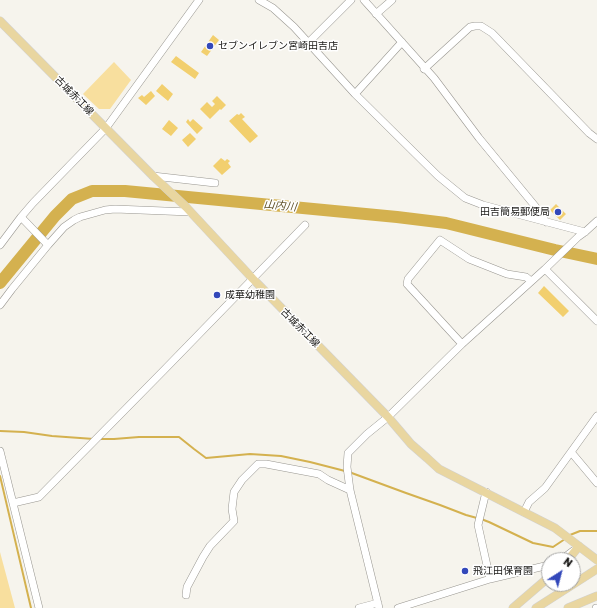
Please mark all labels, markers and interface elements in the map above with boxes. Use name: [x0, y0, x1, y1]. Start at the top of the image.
place label: セブンイレブン宮崎田吉店: [218, 40, 338, 52]
marker: セブンイレブン宮崎田吉店: [205, 41, 215, 51]
street label: 古城赤江線: [52, 74, 96, 118]
water label: 山内川: [263, 198, 297, 214]
place label: 田吉簡易郵便局: [480, 206, 550, 218]
marker: 田吉簡易郵便局: [553, 207, 563, 217]
place label: 成華幼稚園: [225, 289, 275, 301]
marker: 成華幼稚園: [212, 290, 222, 300]
street label: 古城赤江線: [278, 306, 322, 350]
north arrow: [541, 552, 581, 592]
text: N: [561, 555, 575, 570]
place label: 飛江田保育園: [473, 565, 533, 577]
marker: 飛江田保育園: [460, 566, 470, 576]

